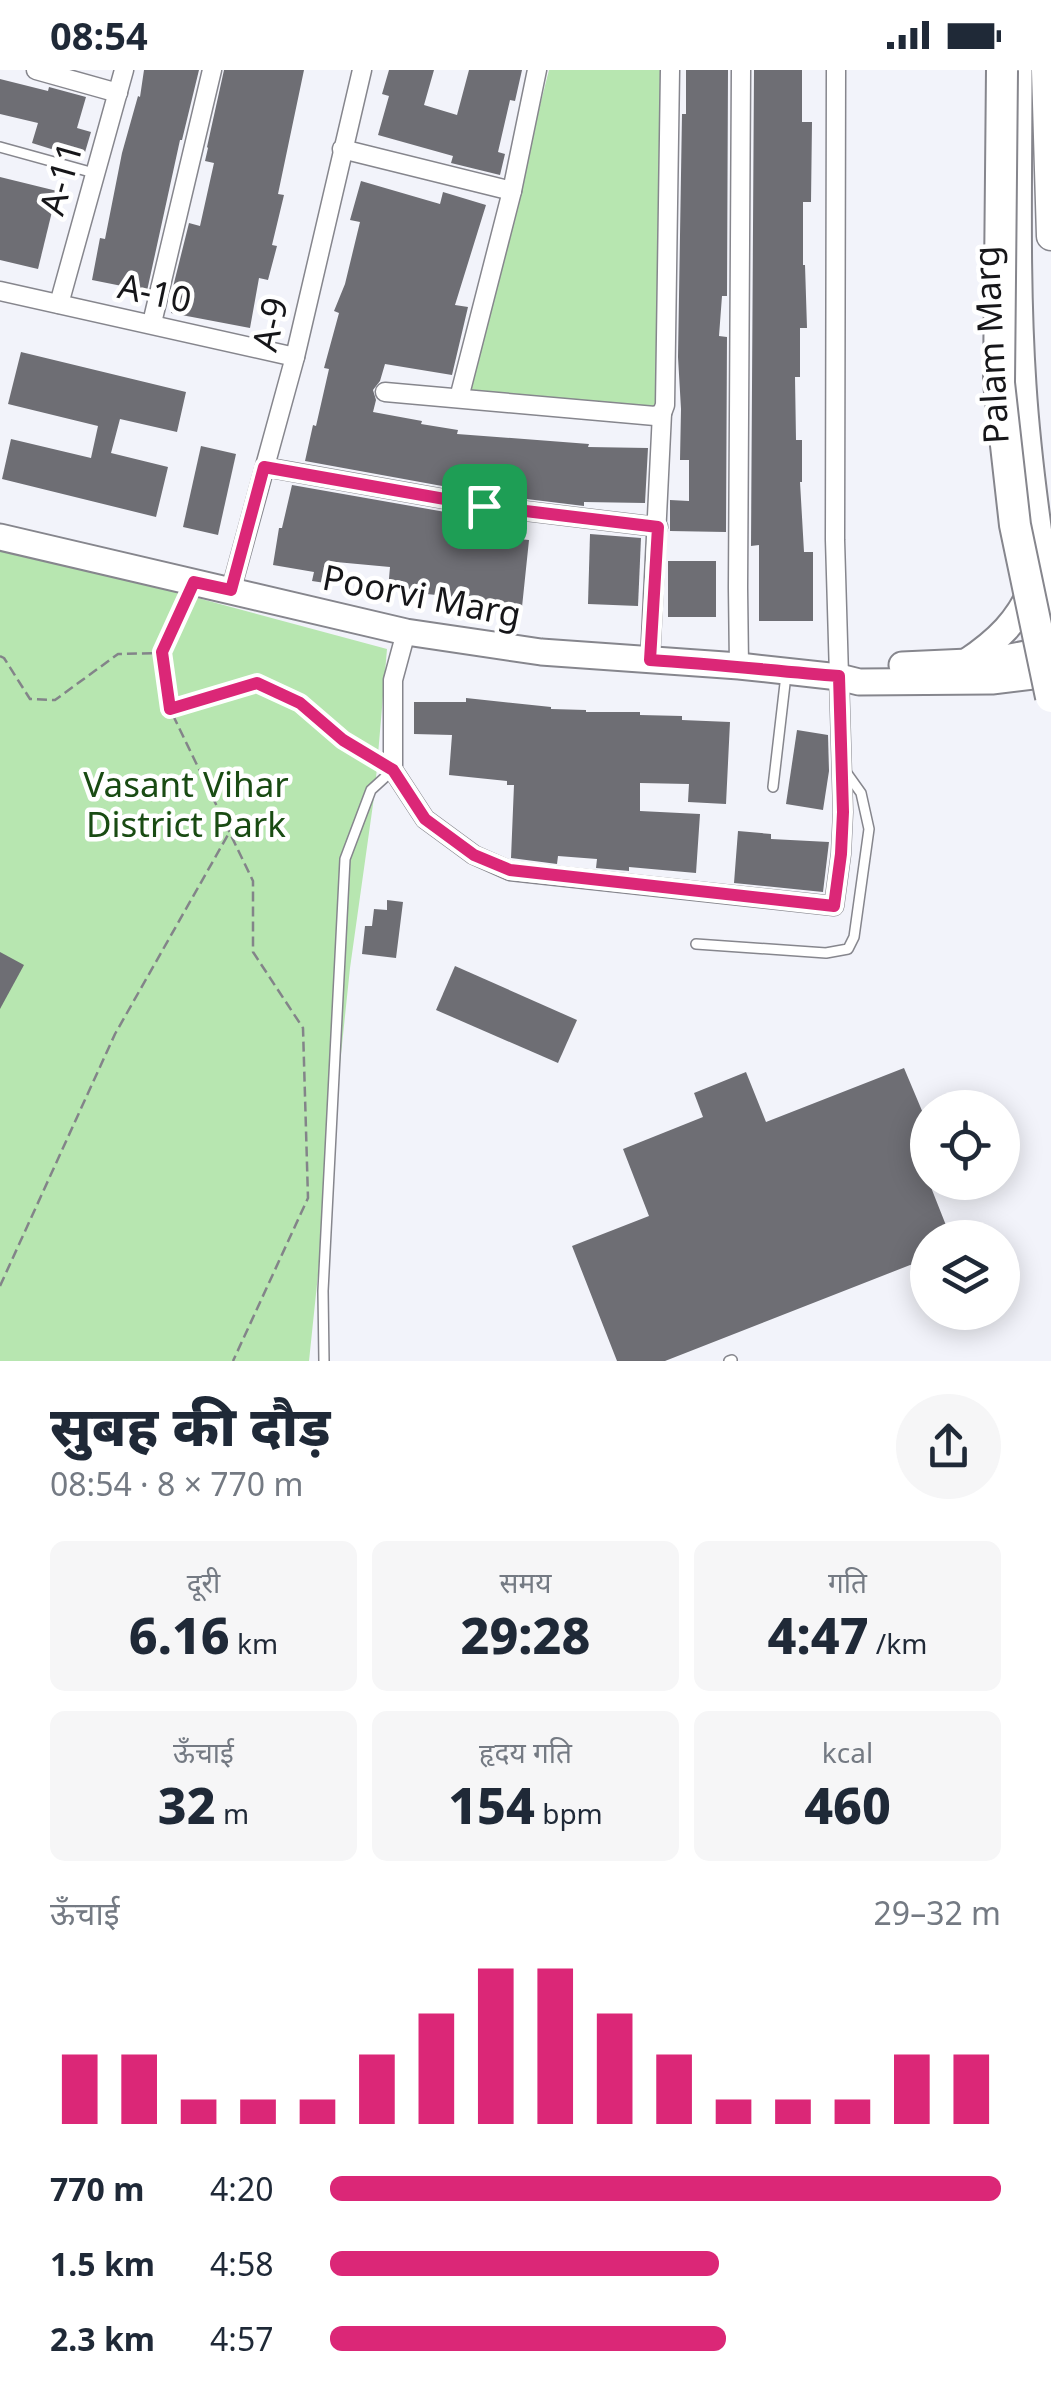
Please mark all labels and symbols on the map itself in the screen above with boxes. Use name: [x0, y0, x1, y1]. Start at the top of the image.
street label: A-11: [27, 136, 93, 220]
street label: Palam Marg: [961, 245, 1019, 445]
street label: A-10: [114, 261, 196, 323]
street label: A-9: [240, 293, 298, 355]
pin: [442, 464, 527, 549]
street label: Poorvi Marg: [319, 553, 525, 637]
park label: Vasant Vihar District Park: [83, 760, 289, 847]

